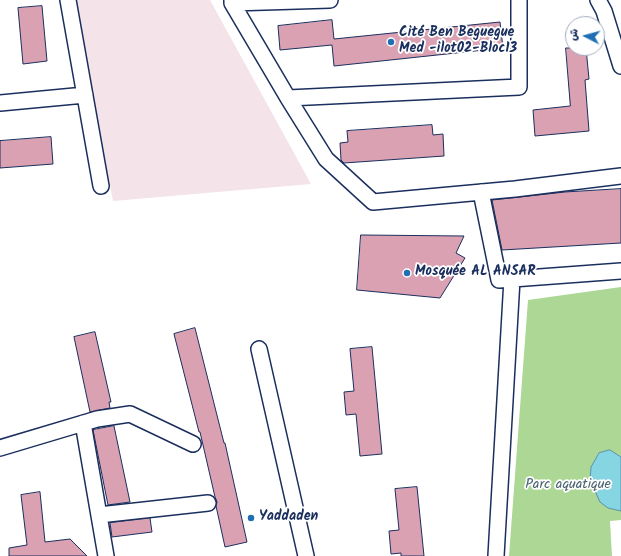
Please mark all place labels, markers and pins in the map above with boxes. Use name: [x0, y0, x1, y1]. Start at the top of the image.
place label: Cité Ben Beguegue Med -ilot02-Bloc13: [399, 26, 517, 58]
marker: Cité Ben Beguegue Med -ilot02-Bloc13: [386, 37, 396, 47]
place label: Mosquée AL ANSAR: [415, 265, 536, 281]
marker: Mosquée AL ANSAR: [402, 268, 412, 278]
place label: Yaddaden: [259, 510, 318, 526]
marker: Yaddaden: [246, 513, 256, 523]

